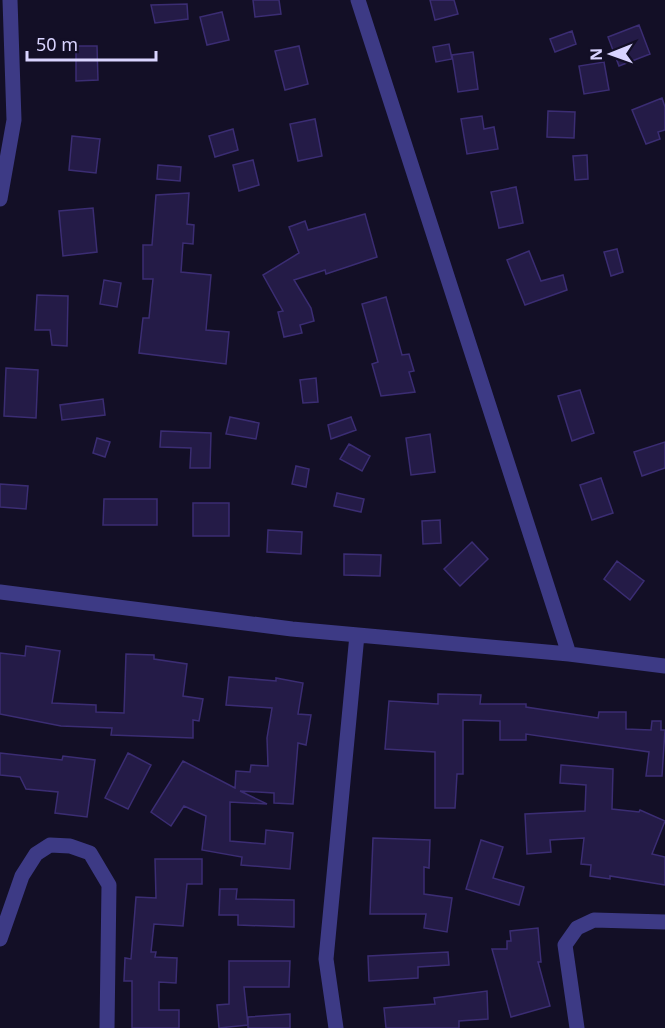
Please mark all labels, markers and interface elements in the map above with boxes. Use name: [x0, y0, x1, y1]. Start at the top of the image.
scale bar: [27, 24, 156, 62]
north arrow: [581, 24, 641, 84]
text: 50 m: [36, 32, 78, 56]
text: N: [585, 48, 607, 61]

